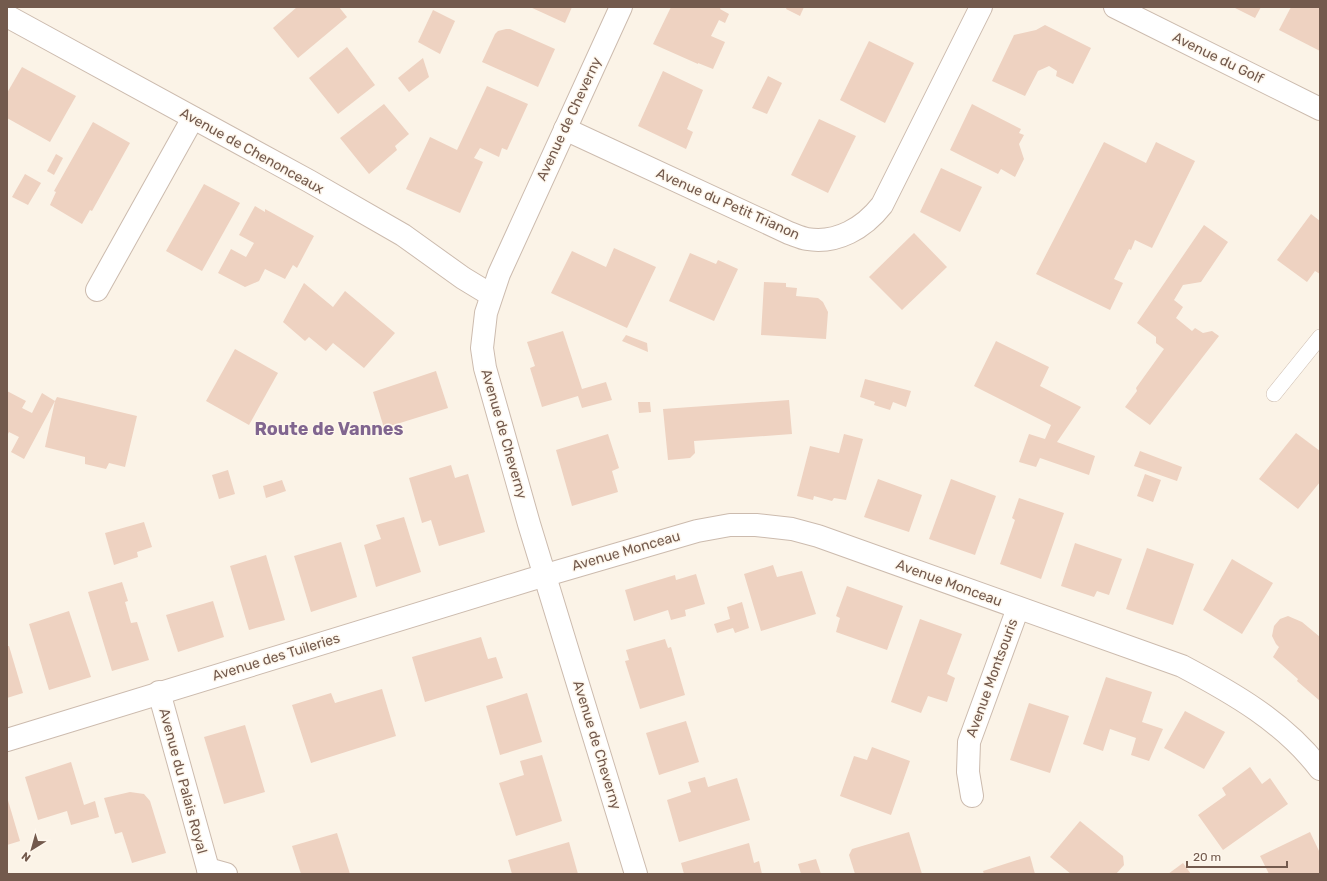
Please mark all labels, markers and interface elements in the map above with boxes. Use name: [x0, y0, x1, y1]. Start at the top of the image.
street label: Avenue du Golf: [1170, 29, 1267, 88]
street label: Avenue de Cheverny: [533, 54, 605, 183]
street label: Avenue de Chenonceaux: [177, 104, 327, 198]
street label: Avenue du Petit Trianon: [654, 165, 802, 243]
street label: Avenue de Cheverny: [477, 367, 531, 501]
district label: Route de Vannes: [254, 418, 404, 440]
street label: Avenue Monceau: [570, 527, 682, 575]
street label: Avenue Monceau: [894, 556, 1004, 610]
street label: Avenue Montsouris: [963, 616, 1021, 740]
street label: Avenue des Tuileries: [210, 629, 342, 685]
street label: Avenue de Cheverny: [569, 678, 625, 812]
street label: Avenue du Palais Royal: [155, 706, 211, 856]
north arrow: [12, 829, 52, 869]
scale bar: [1187, 843, 1287, 869]
text: N: [19, 849, 33, 864]
text: 20 m: [1193, 850, 1221, 864]

